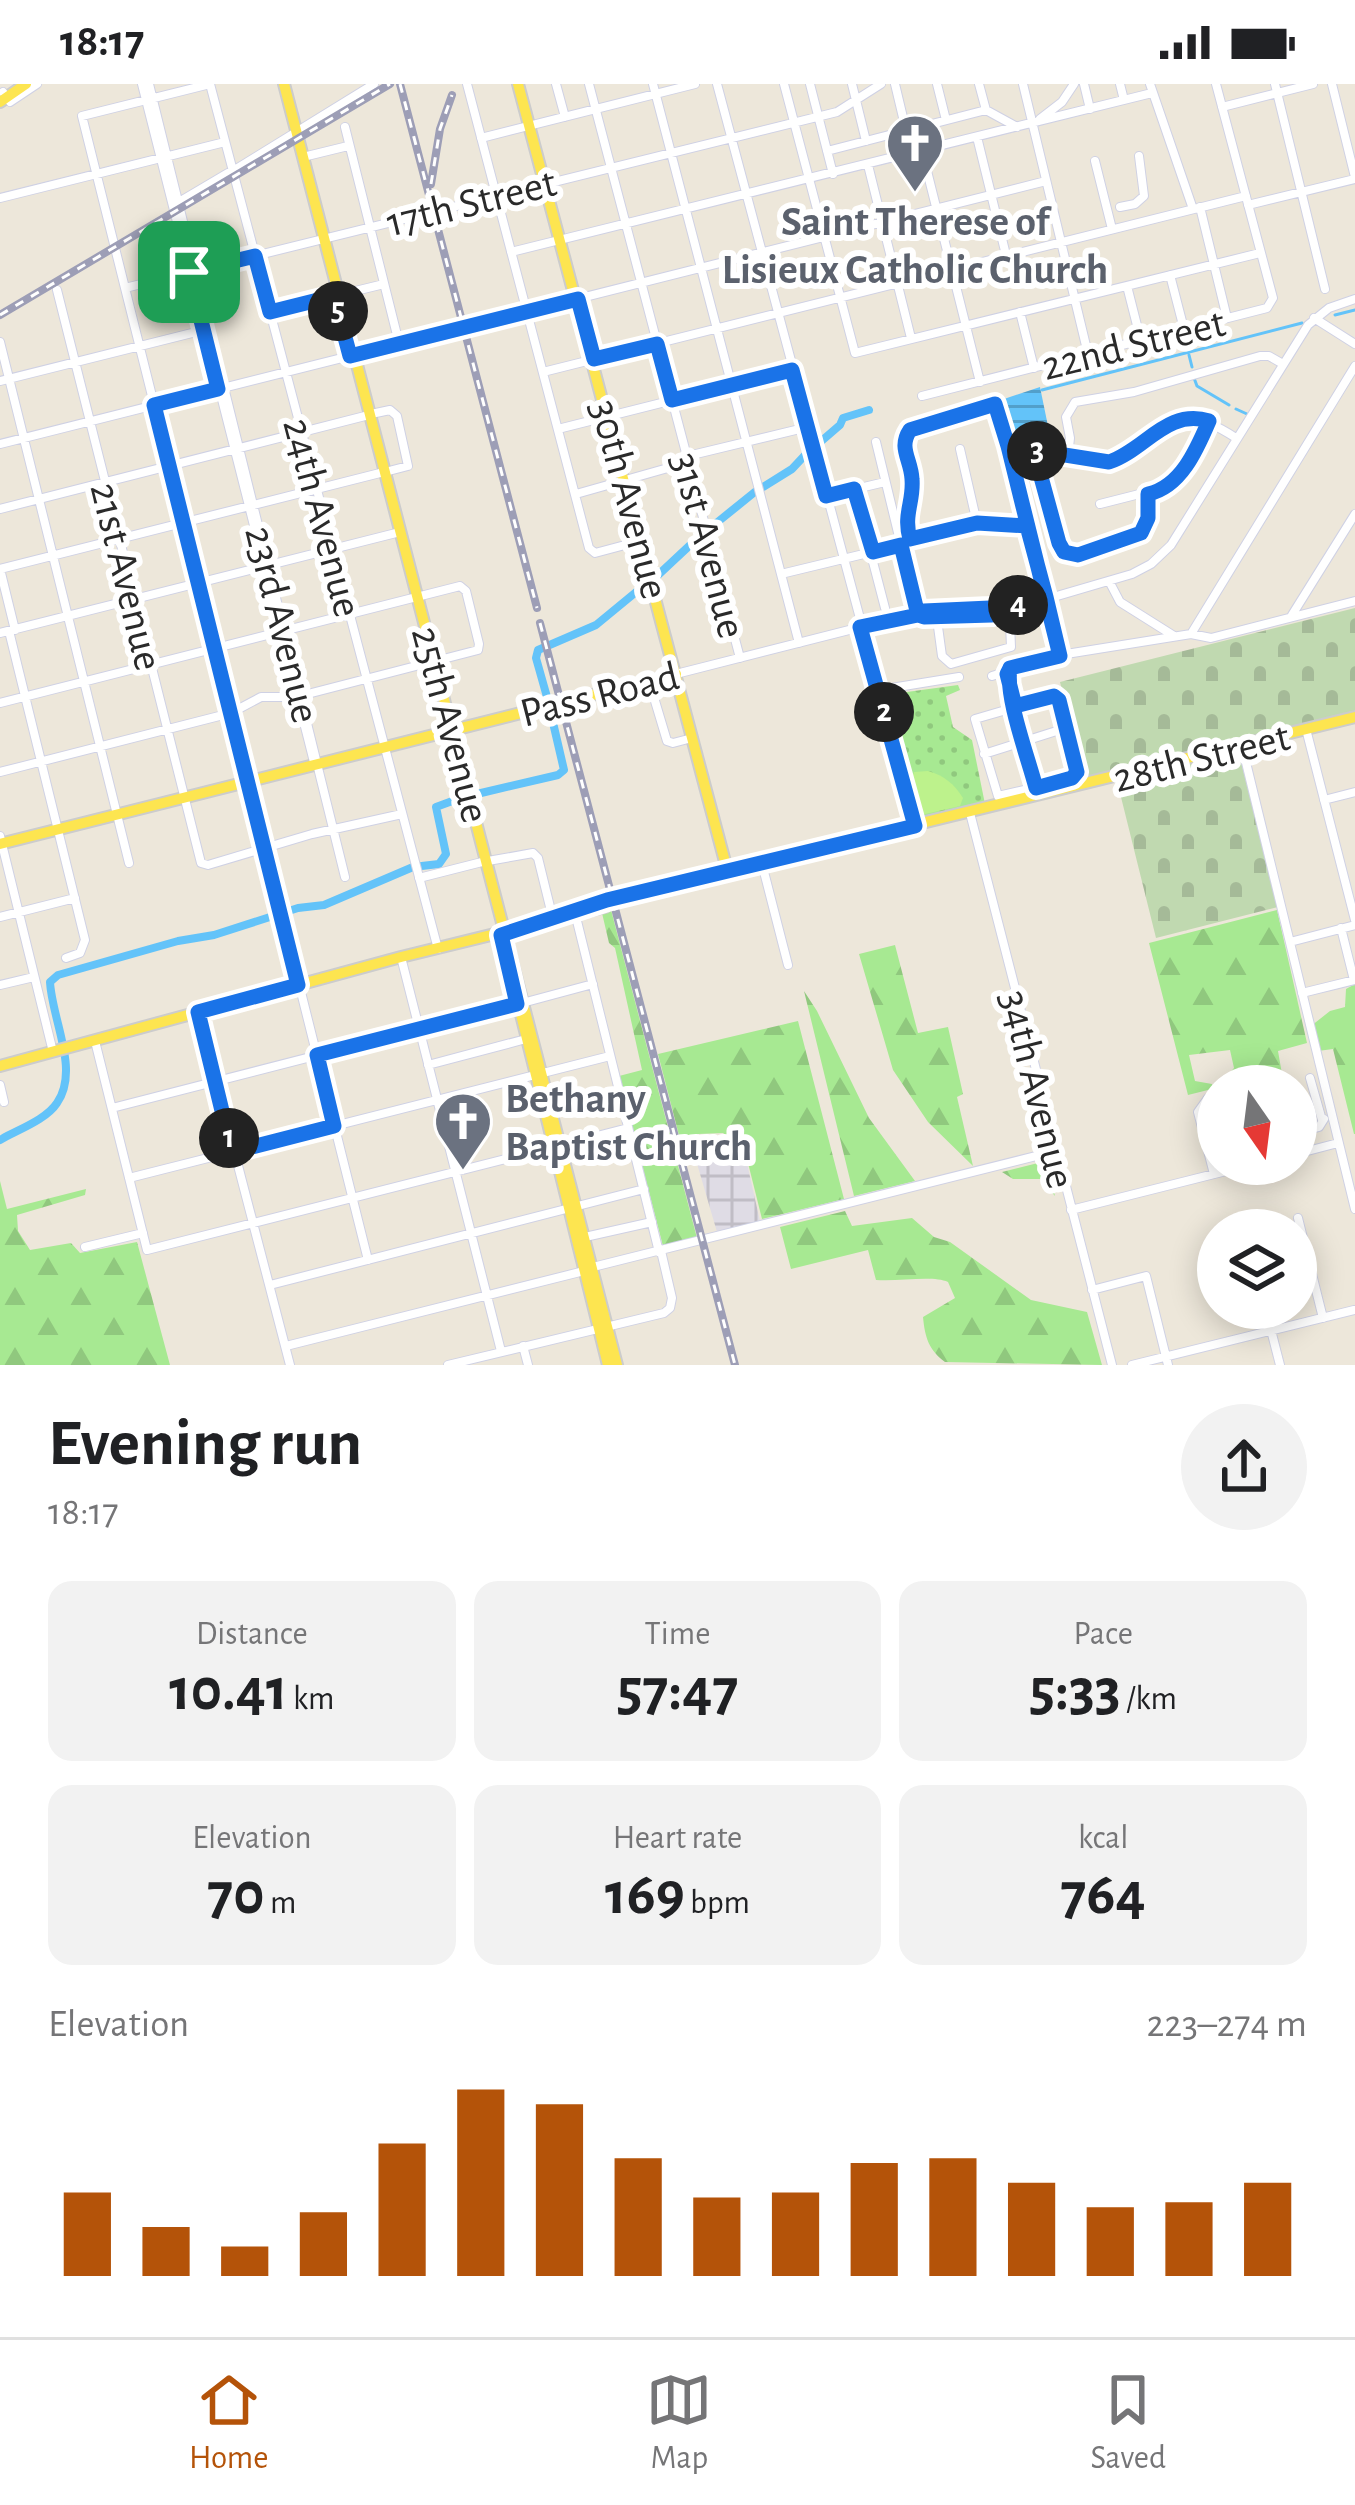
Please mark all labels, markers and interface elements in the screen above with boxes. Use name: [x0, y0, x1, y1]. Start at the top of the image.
text: 18:17: [60, 19, 144, 64]
church icon: Saint Therese of Lisieux Catholic Church: [884, 112, 946, 194]
street label: 17th Street: [382, 162, 560, 244]
place label: Saint Therese of Lisieux Catholic Church: [722, 201, 1108, 291]
pin: [138, 221, 240, 323]
icon: arrive: [156, 239, 222, 305]
pin: 5: [308, 281, 368, 341]
text: 5: [331, 294, 345, 327]
street label: 22nd Street: [1037, 302, 1230, 388]
street label: 30th Avenue: [582, 396, 676, 604]
street label: 24th Avenue: [275, 414, 369, 621]
pin: 3: [1007, 421, 1067, 481]
text: 3: [1030, 434, 1044, 467]
street label: 31st Avenue: [663, 448, 753, 643]
street label: 21st Avenue: [82, 478, 170, 675]
street label: 23rd Avenue: [237, 522, 327, 727]
pin: 4: [988, 575, 1048, 635]
text: 4: [1010, 588, 1026, 621]
street label: 25th Avenue: [404, 622, 496, 827]
street label: Pass Road: [516, 655, 683, 735]
pin: 2: [854, 682, 914, 742]
text: 2: [876, 695, 892, 728]
street label: 28th Street: [1109, 716, 1294, 800]
street label: 34th Avenue: [992, 986, 1082, 1193]
north arrow: [1197, 1065, 1317, 1185]
map controls: [1197, 1065, 1317, 1329]
place label: Bethany Baptist Church: [505, 1078, 752, 1168]
church icon: Bethany Baptist Church: [432, 1090, 494, 1172]
pin: 1: [199, 1108, 259, 1168]
text: 1: [223, 1121, 235, 1154]
button: layers: [1197, 1209, 1317, 1329]
button: share: [1181, 1404, 1307, 1530]
text: Evening run: [48, 1411, 362, 1477]
text: 18:17: [48, 1493, 119, 1532]
text: Distance: [196, 1618, 308, 1651]
text: Time: [645, 1618, 710, 1651]
text: Pace: [1073, 1618, 1133, 1651]
text: 10.41: [169, 1661, 288, 1721]
text: 57:47: [617, 1661, 738, 1721]
text: 5:33: [1029, 1661, 1121, 1721]
text: km: [288, 1683, 334, 1716]
text: /km: [1121, 1683, 1177, 1716]
text: Elevation: [192, 1822, 311, 1855]
text: Heart rate: [613, 1822, 742, 1855]
text: kcal: [1078, 1822, 1128, 1855]
text: 70: [207, 1865, 264, 1925]
text: 169: [605, 1865, 685, 1925]
text: 764: [1061, 1865, 1146, 1925]
text: m: [264, 1887, 296, 1920]
text: bpm: [685, 1887, 750, 1920]
text: Elevation: [48, 2005, 189, 2044]
text: 223–274 m: [1146, 2005, 1307, 2044]
tab: Home: [189, 2367, 268, 2479]
tab: Map: [646, 2367, 712, 2479]
tab: Saved: [1090, 2367, 1166, 2479]

